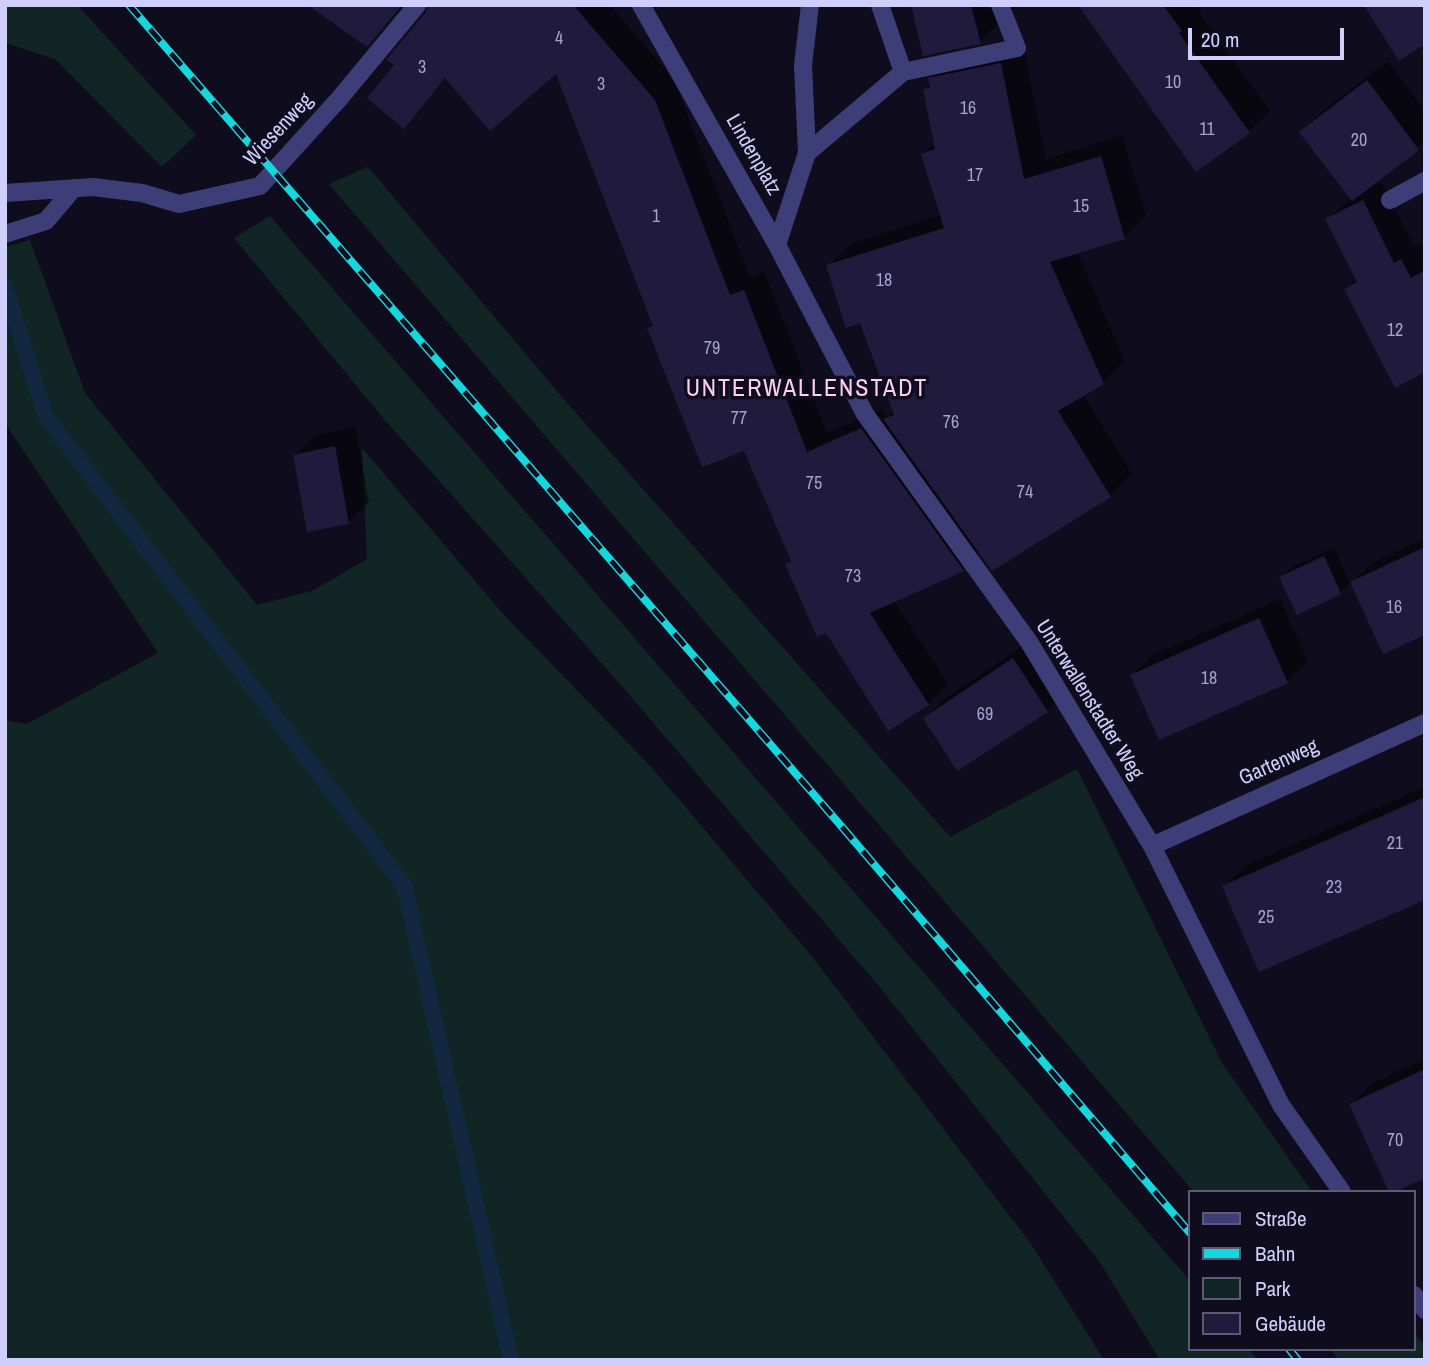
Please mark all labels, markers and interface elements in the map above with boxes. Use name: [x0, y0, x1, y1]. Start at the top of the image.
scale bar: [1192, 14, 1348, 58]
text: 20 m: [1201, 25, 1239, 54]
house number: 4: [555, 28, 563, 50]
house number: 3: [418, 57, 426, 79]
house number: 10: [1165, 72, 1181, 94]
house number: 3: [597, 74, 605, 96]
street label: Wiesenweg: [239, 89, 319, 171]
house number: 16: [960, 98, 976, 120]
street label: Lindenplatz: [720, 110, 786, 200]
house number: 11: [1199, 119, 1215, 141]
house number: 20: [1351, 130, 1367, 152]
house number: 17: [967, 165, 983, 187]
house number: 15: [1073, 196, 1089, 218]
house number: 1: [652, 206, 660, 228]
house number: 18: [876, 270, 892, 292]
house number: 12: [1387, 320, 1403, 342]
house number: 79: [704, 338, 720, 360]
district label: UNTERWALLENSTADT: [688, 376, 926, 404]
house number: 77: [731, 408, 747, 430]
house number: 76: [943, 412, 959, 434]
house number: 75: [806, 473, 822, 495]
house number: 74: [1017, 482, 1033, 504]
house number: 73: [845, 566, 861, 588]
house number: 16: [1386, 597, 1402, 619]
street label: Unterwallenstadter Weg: [1030, 616, 1148, 784]
house number: 18: [1201, 668, 1217, 690]
house number: 69: [977, 704, 993, 726]
street label: Gartenweg: [1235, 734, 1323, 792]
house number: 21: [1387, 833, 1403, 855]
house number: 23: [1326, 877, 1342, 899]
house number: 25: [1258, 907, 1274, 929]
house number: 70: [1387, 1130, 1403, 1152]
legend: [1188, 1190, 1416, 1351]
text: Straße: [1255, 1204, 1307, 1233]
text: Bahn: [1255, 1239, 1295, 1268]
text: Park: [1255, 1274, 1290, 1303]
text: Gebäude: [1255, 1309, 1326, 1338]

